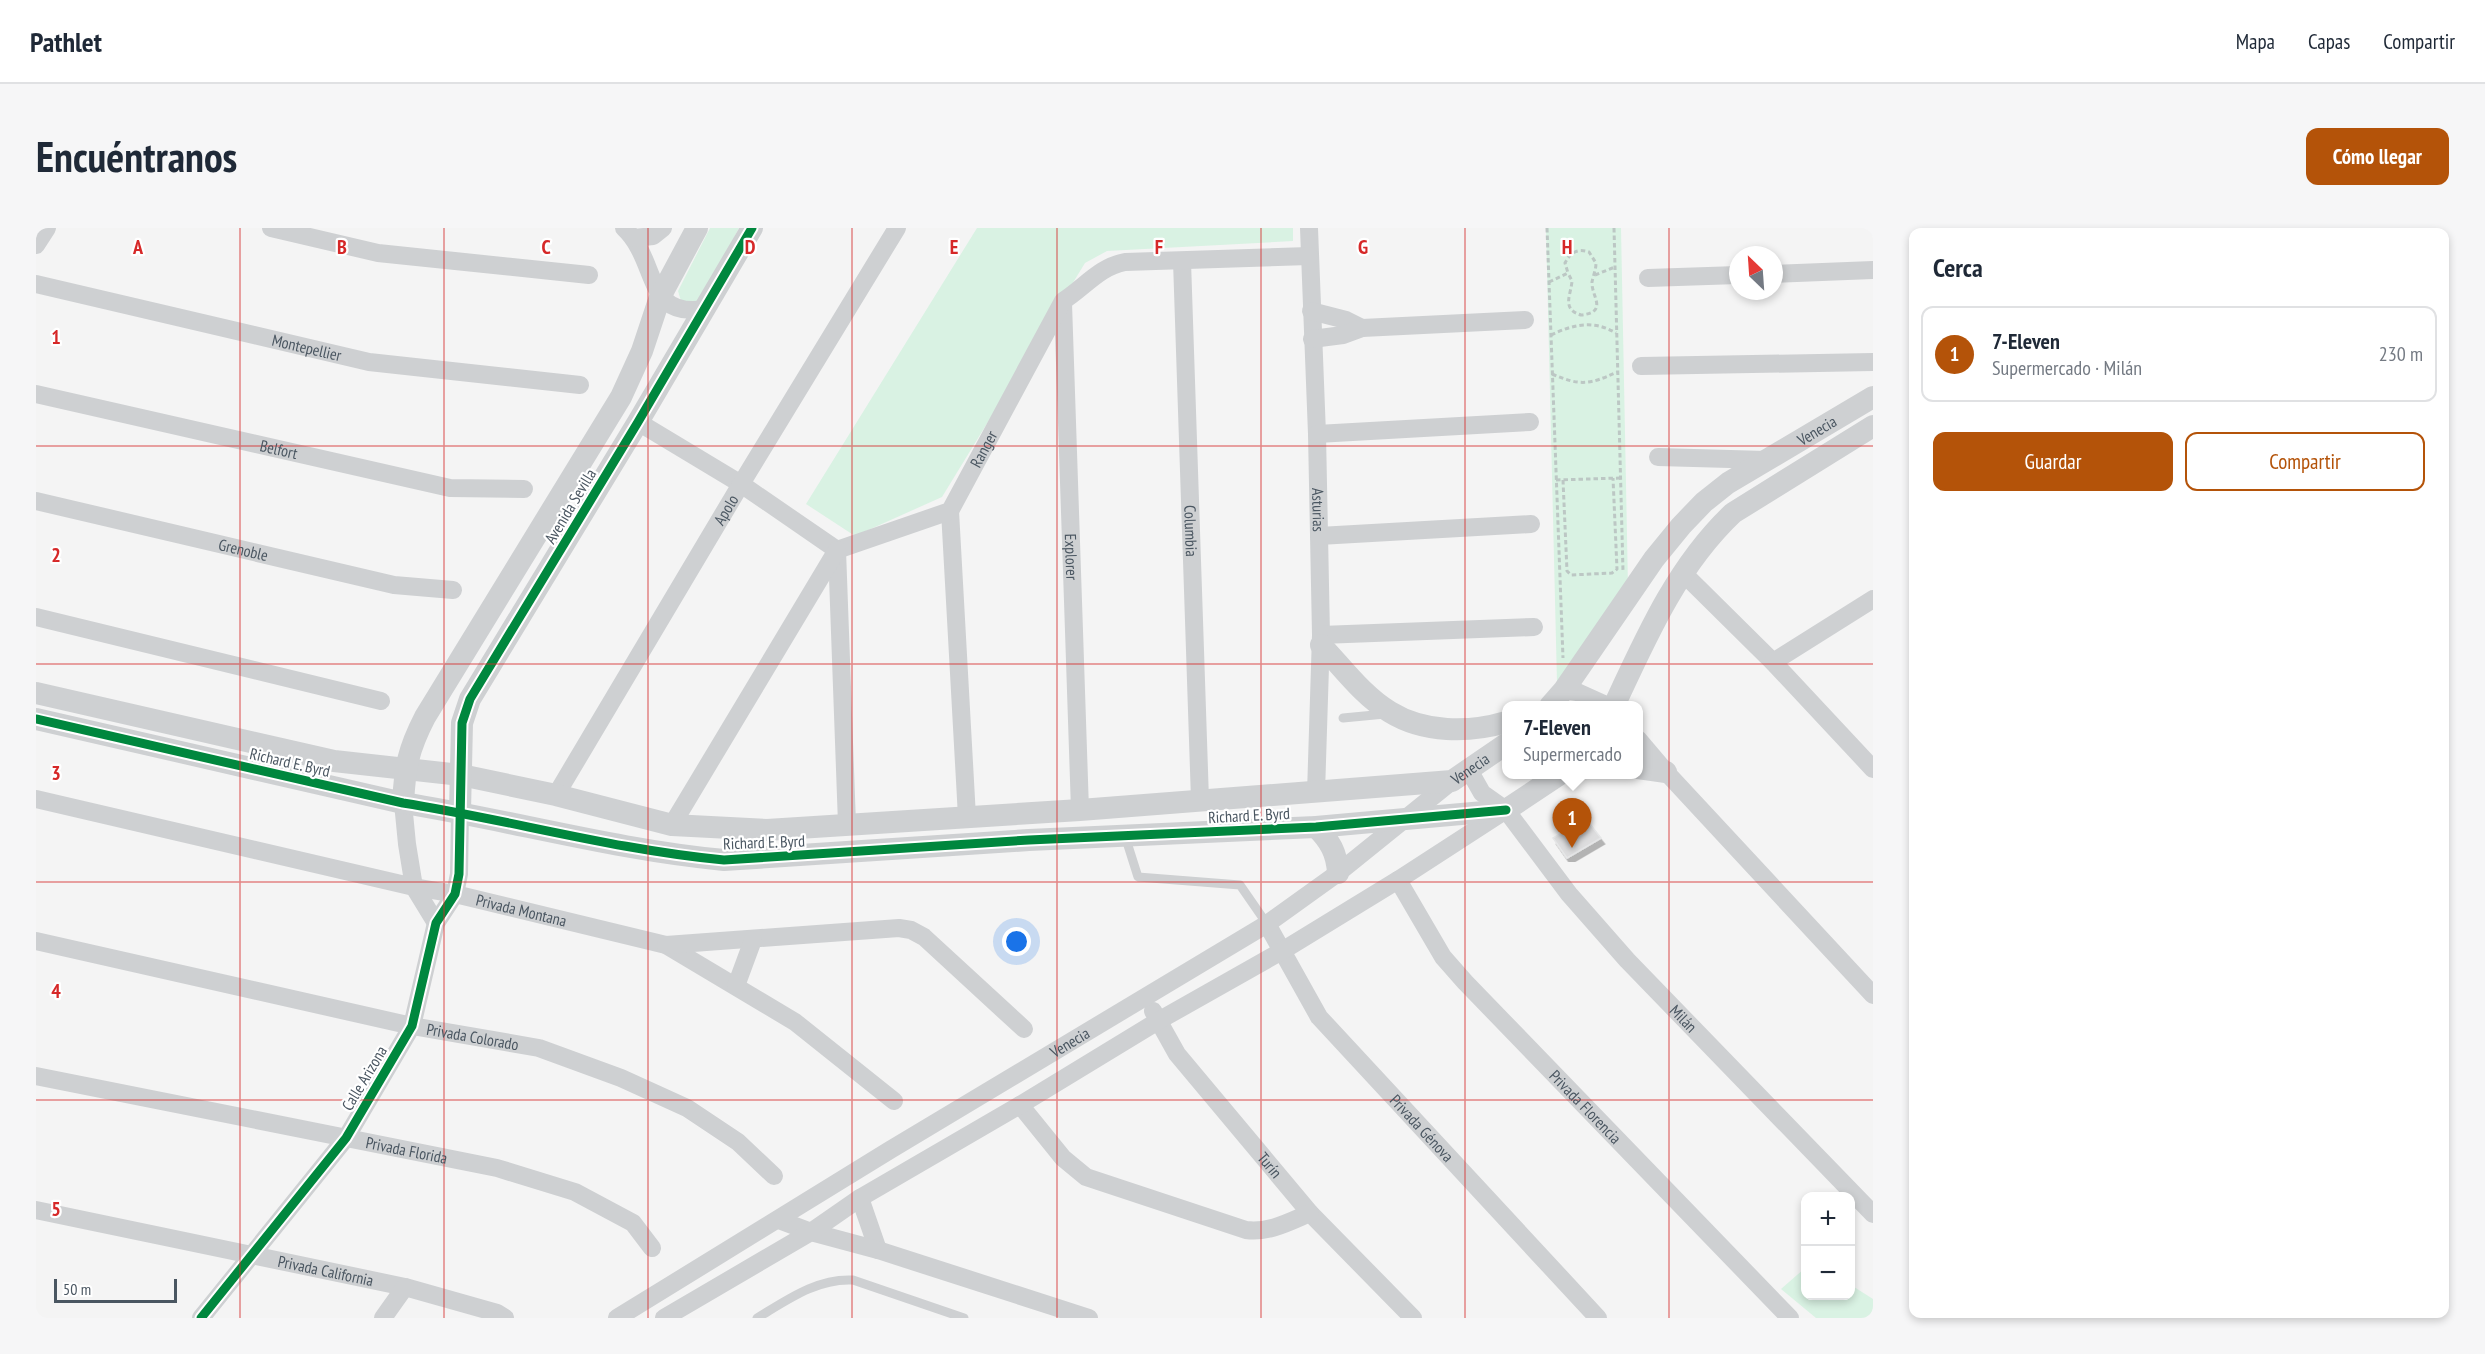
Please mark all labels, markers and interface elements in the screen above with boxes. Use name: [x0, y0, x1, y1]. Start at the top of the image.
text: Pathlet: [30, 23, 102, 60]
text: Mapa: [2236, 28, 2275, 55]
text: Capas: [2308, 28, 2350, 55]
text: Compartir: [2383, 28, 2455, 55]
button: Cómo llegar: [2306, 128, 2449, 185]
text: Encuéntranos: [36, 129, 237, 184]
text: A: [132, 234, 144, 260]
text: B: [337, 234, 347, 260]
text: C: [541, 234, 551, 260]
text: D: [745, 234, 756, 260]
text: E: [950, 234, 958, 260]
text: F: [1155, 234, 1163, 260]
text: G: [1358, 234, 1368, 260]
text: H: [1562, 234, 1572, 260]
north arrow: [1729, 246, 1783, 300]
text: Cerca: [1933, 251, 1983, 284]
text: 1: [51, 324, 61, 350]
text: 7-Eleven: [1992, 327, 2060, 355]
street label: Montepellier: [270, 330, 344, 365]
text: 1: [1950, 341, 1959, 367]
text: 230 m: [2379, 341, 2423, 367]
text: Supermercado · Milán: [1992, 355, 2142, 381]
street label: Venecia: [1793, 411, 1840, 450]
street label: Ranger: [965, 426, 1002, 471]
button: Guardar: [1933, 432, 2173, 491]
button: Compartir: [2185, 432, 2425, 491]
street label: Belfort: [258, 435, 300, 463]
street label: Avenida Sevilla: [540, 465, 600, 547]
street label: Asturias: [1308, 488, 1329, 532]
street label: Apolo: [709, 491, 743, 529]
street label: Columbia: [1180, 505, 1202, 557]
street label: Explorer: [1061, 533, 1082, 581]
street label: Grenoble: [217, 534, 270, 565]
text: 2: [51, 542, 61, 568]
popup: [1502, 701, 1643, 779]
text: 7-Eleven: [1523, 713, 1591, 741]
text: Supermercado: [1523, 741, 1622, 767]
street label: Richard E. Byrd: [248, 743, 332, 781]
street label: Venecia: [1446, 748, 1493, 789]
text: 3: [51, 760, 61, 786]
pin: 1: [1552, 798, 1592, 848]
street label: Richard E. Byrd: [1208, 803, 1290, 827]
street label: Richard E. Byrd: [723, 831, 805, 853]
street label: Privada Montana: [474, 889, 569, 931]
your location: [1002, 927, 1031, 956]
text: 4: [51, 978, 61, 1004]
street label: Milán: [1666, 1000, 1701, 1036]
street label: Privada Colorado: [425, 1019, 520, 1054]
street label: Venecia: [1045, 1023, 1093, 1062]
street label: Calle Arizona: [337, 1042, 391, 1114]
street label: Privada Florencia: [1545, 1066, 1626, 1148]
street label: Privada Génova: [1386, 1090, 1458, 1166]
street label: Privada Florida: [364, 1132, 449, 1168]
street label: Turín: [1253, 1148, 1286, 1182]
map controls: [1801, 1192, 1855, 1300]
button: +: [1801, 1192, 1855, 1246]
text: 5: [51, 1196, 61, 1222]
button: −: [1801, 1246, 1855, 1300]
street label: Privada California: [276, 1251, 375, 1290]
scale bar: [54, 1276, 177, 1304]
text: 50 m: [63, 1279, 91, 1299]

